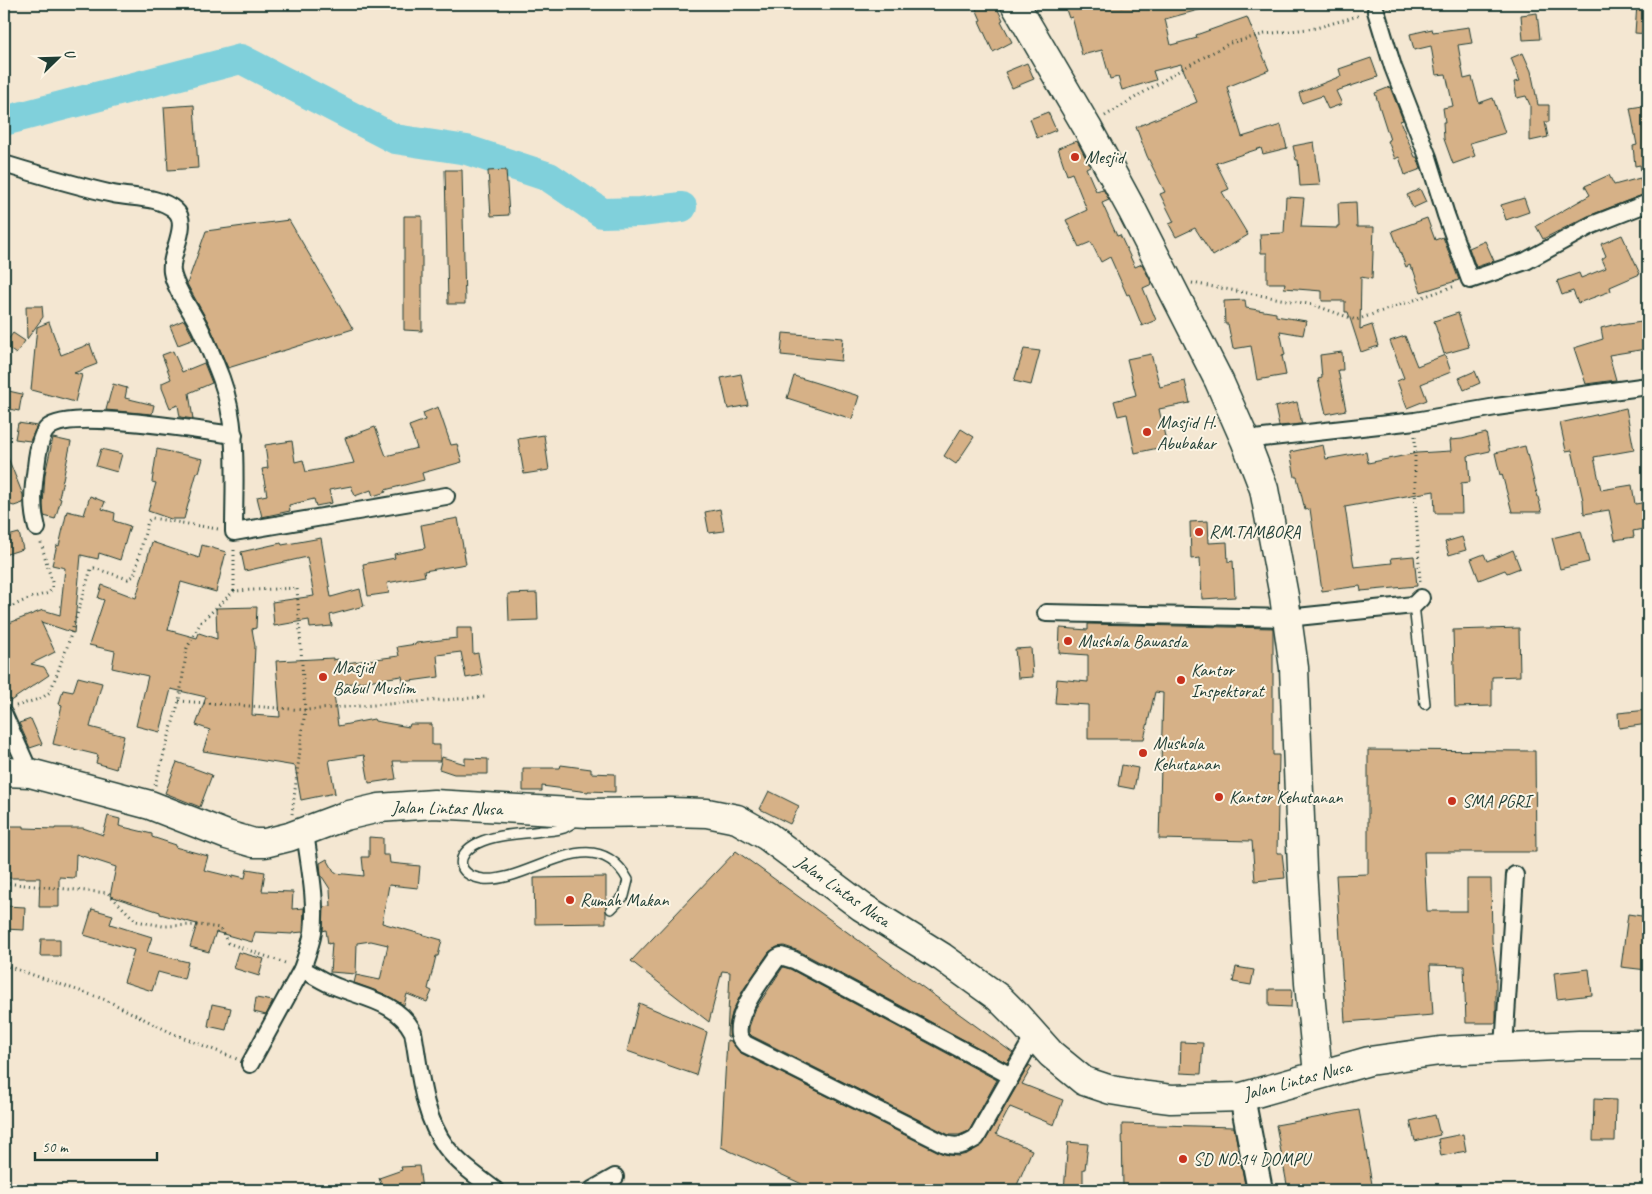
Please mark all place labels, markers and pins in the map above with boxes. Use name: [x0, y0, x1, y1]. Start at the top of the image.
place label: Mesjid: [1085, 146, 1127, 168]
marker: Mesjid: [1069, 151, 1081, 163]
place label: Masjid H. Abubakar: [1157, 411, 1218, 454]
marker: Masjid H. Abubakar: [1141, 426, 1153, 438]
place label: RM.TAMBORA: [1209, 521, 1302, 543]
marker: RM.TAMBORA: [1193, 526, 1205, 538]
place label: Mushola Bawasda: [1078, 630, 1189, 652]
marker: Mushola Bawasda: [1062, 635, 1074, 647]
place label: Masjid Babul Muslim: [333, 656, 416, 699]
place label: Kantor Inspektorat: [1191, 659, 1266, 702]
marker: Masjid Babul Muslim: [317, 671, 329, 683]
marker: Kantor Inspektorat: [1175, 674, 1187, 686]
place label: Mushola Kehutanan: [1153, 732, 1220, 775]
marker: Mushola Kehutanan: [1137, 747, 1149, 759]
place label: Kantor Kehutanan: [1229, 786, 1343, 808]
place label: SMA PGRI: [1462, 790, 1534, 812]
marker: Kantor Kehutanan: [1213, 791, 1225, 803]
marker: SMA PGRI: [1446, 795, 1458, 807]
place label: Rumah Makan: [580, 889, 669, 911]
marker: Rumah Makan: [564, 894, 576, 906]
place label: SD NO.14 DOMPU: [1193, 1148, 1313, 1170]
marker: SD NO.14 DOMPU: [1177, 1153, 1189, 1165]

